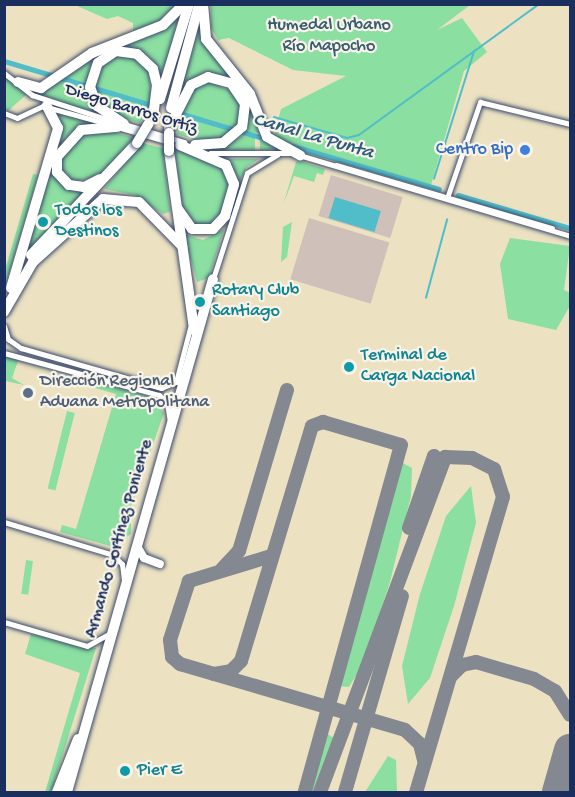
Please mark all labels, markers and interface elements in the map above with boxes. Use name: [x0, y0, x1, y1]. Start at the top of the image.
park label: Humedal Urbano Río Mapocho: [267, 16, 391, 58]
street label: Diego Barros Ortíz: [62, 80, 200, 140]
water label: Canal La Punta: [250, 108, 376, 166]
place label: Centro Bip: [436, 139, 513, 161]
marker: Centro Bip: [518, 143, 532, 157]
place label: Todos los Destinos: [55, 201, 122, 244]
marker: Todos los Destinos: [36, 215, 50, 229]
place label: Rotary Club Santiago: [212, 281, 299, 324]
marker: Rotary Club Santiago: [193, 295, 207, 309]
place label: Terminal de Carga Nacional: [361, 346, 475, 388]
marker: Terminal de Carga Nacional: [342, 360, 356, 374]
place label: Dirección Regional Aduana Metropolitana: [40, 372, 209, 415]
marker: Dirección Regional Aduana Metropolitana: [21, 386, 35, 400]
street label: Armando Cortínez Poniente: [81, 437, 159, 641]
place label: Pier E: [137, 760, 182, 782]
marker: Pier E: [118, 764, 132, 778]

